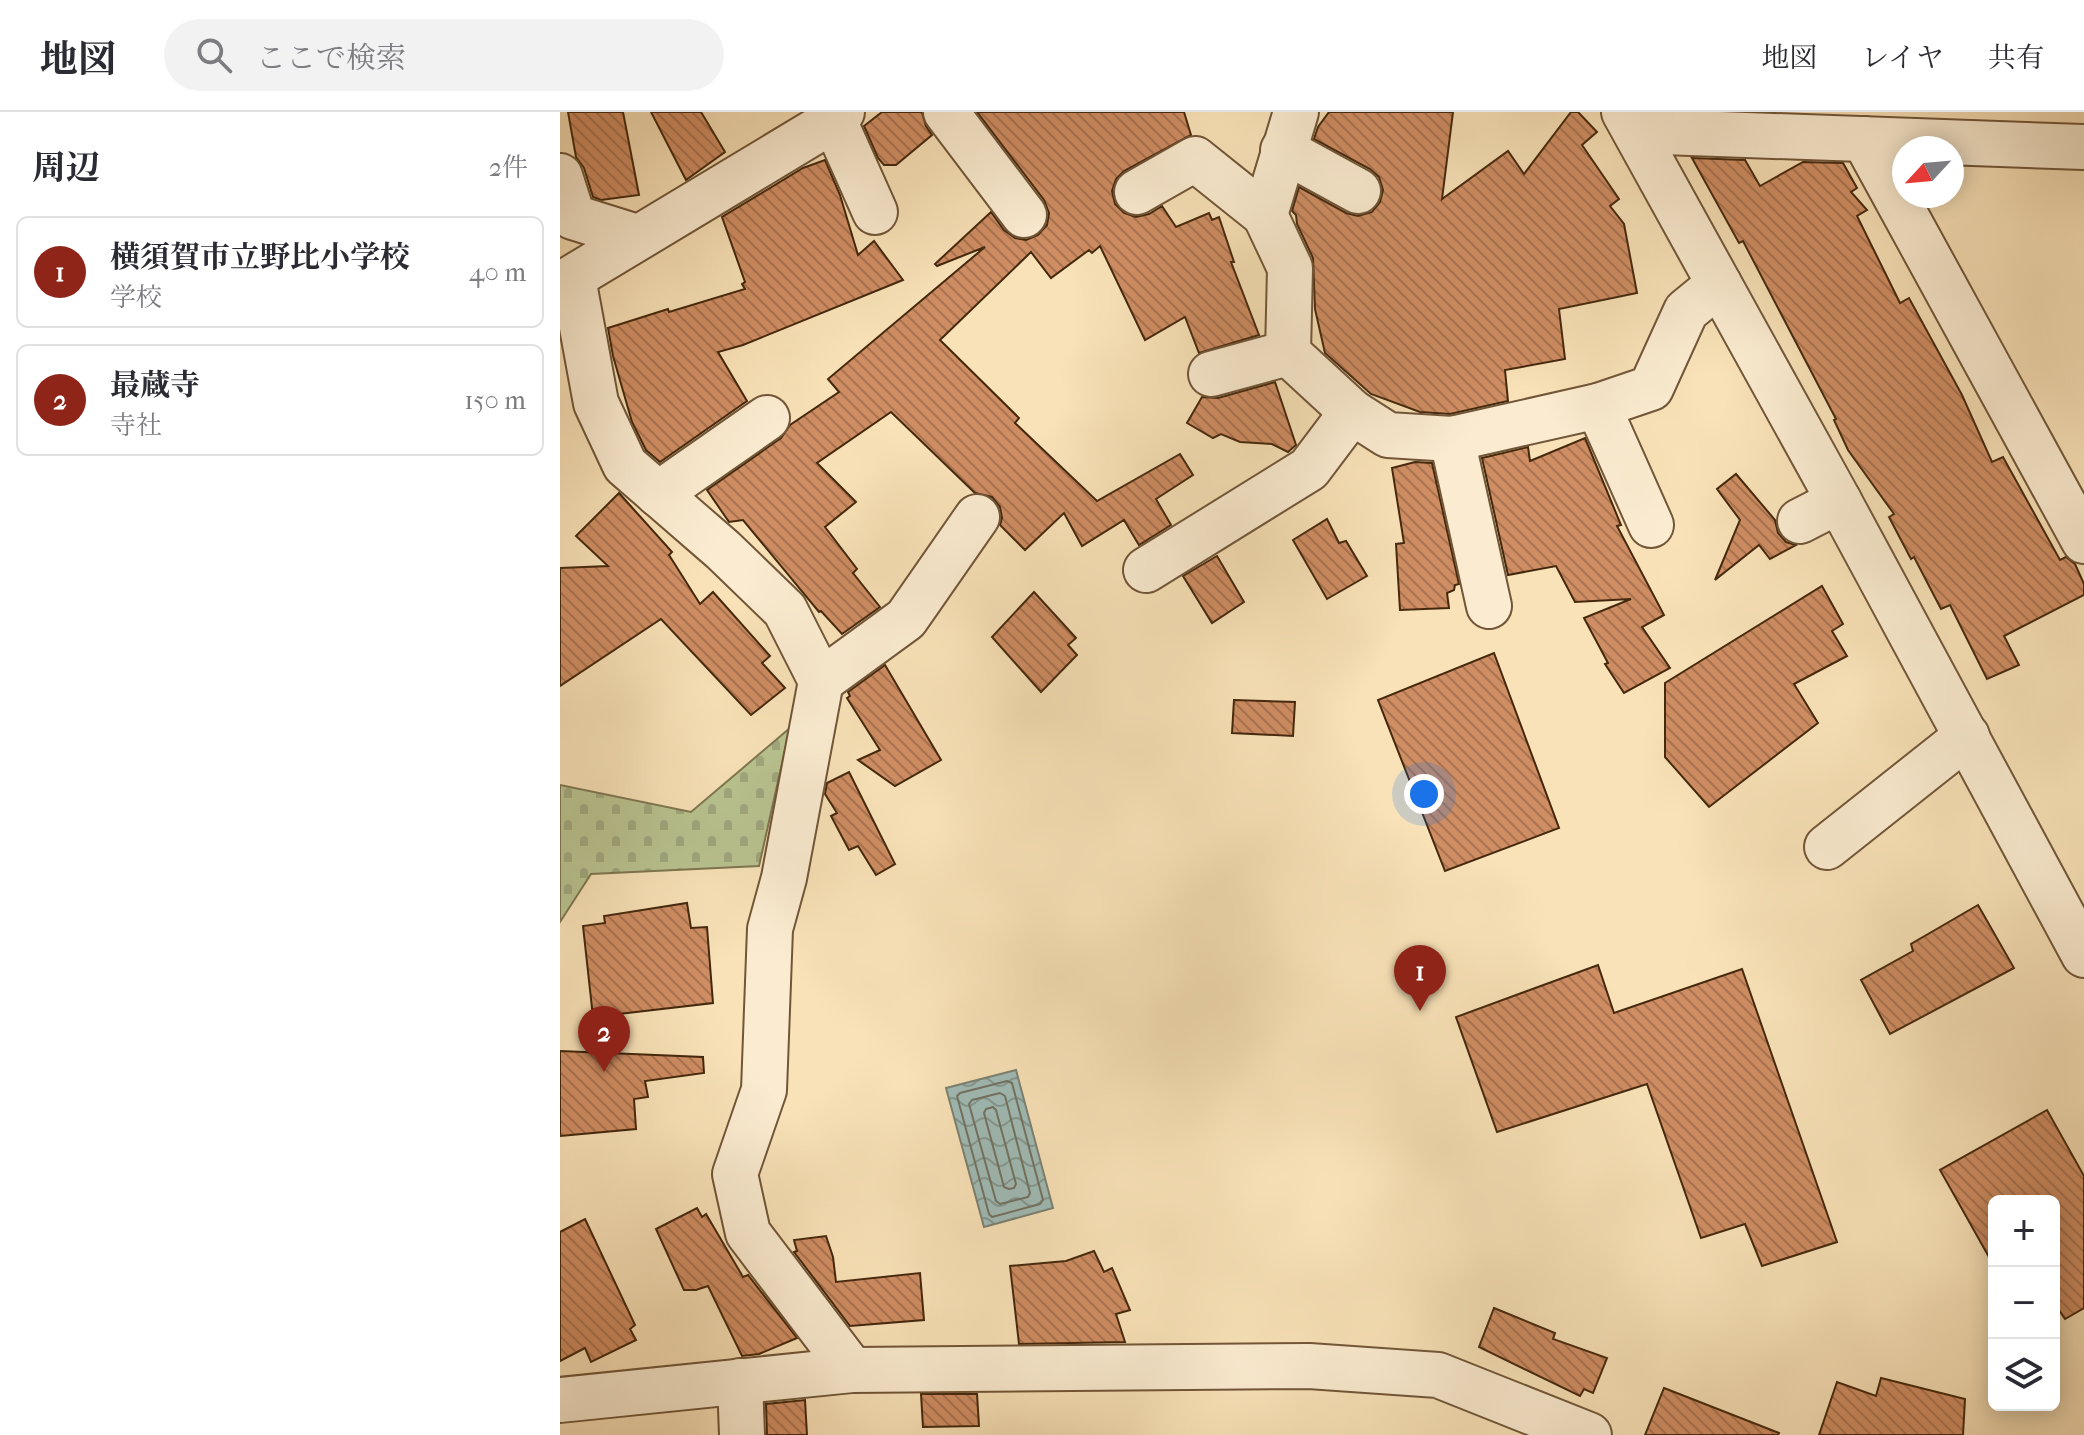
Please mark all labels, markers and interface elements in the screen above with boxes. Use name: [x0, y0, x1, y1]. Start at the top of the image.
search box: [164, 19, 724, 91]
icon: search: [192, 33, 236, 77]
text: 地図: [40, 37, 116, 82]
text: ここで検索: [256, 41, 406, 76]
text: 地図: [1761, 41, 1817, 74]
text: レイヤ: [1861, 41, 1944, 74]
text: 共有: [1988, 41, 2044, 74]
north arrow: [1892, 136, 1964, 208]
text: 周辺: [32, 148, 100, 188]
text: 2件: [489, 152, 528, 183]
text: 横須賀市立野比小学校: [110, 240, 410, 275]
text: 1: [55, 257, 65, 288]
text: 40 m: [469, 257, 526, 288]
text: 学校: [110, 282, 162, 313]
text: 最蔵寺: [110, 368, 200, 403]
text: 2: [53, 385, 67, 416]
text: 150 m: [464, 385, 526, 416]
text: 寺社: [110, 410, 162, 441]
your location: [1404, 774, 1444, 814]
pin: 1: [1394, 945, 1446, 1011]
pin: 2: [578, 1006, 630, 1072]
map controls: [1988, 1195, 2060, 1411]
button: +: [1988, 1195, 2060, 1267]
button: −: [1988, 1267, 2060, 1339]
button: layers: [1988, 1339, 2060, 1411]

